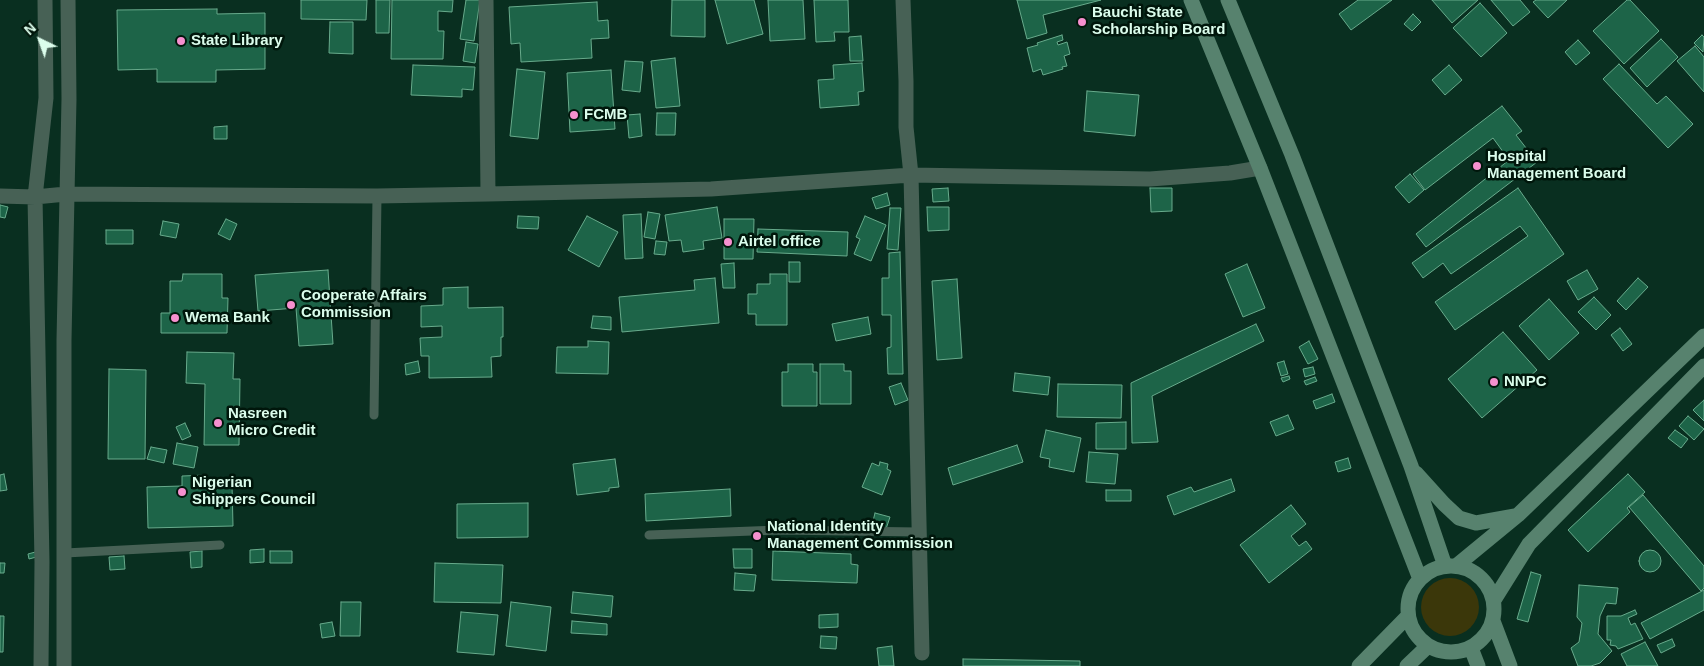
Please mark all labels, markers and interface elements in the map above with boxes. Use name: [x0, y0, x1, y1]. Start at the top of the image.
place label: Bauchi State Scholarship Board: [1092, 4, 1225, 39]
north arrow: [15, 15, 65, 65]
marker: Bauchi State Scholarship Board: [1076, 16, 1088, 28]
text: N: [21, 20, 39, 38]
place label: State Library: [191, 32, 283, 50]
marker: State Library: [175, 35, 187, 47]
place label: FCMB: [584, 106, 627, 124]
marker: FCMB: [568, 109, 580, 121]
place label: Hospital Management Board: [1487, 148, 1626, 183]
marker: Hospital Management Board: [1471, 160, 1483, 172]
place label: Airtel office: [738, 233, 821, 251]
marker: Airtel office: [722, 236, 734, 248]
place label: Cooperate Affairs Commission: [301, 287, 427, 322]
marker: Cooperate Affairs Commission: [285, 299, 297, 311]
place label: Wema Bank: [185, 309, 270, 327]
marker: Wema Bank: [169, 312, 181, 324]
place label: NNPC: [1504, 373, 1547, 391]
marker: NNPC: [1488, 376, 1500, 388]
place label: Nasreen Micro Credit: [228, 405, 316, 440]
marker: Nasreen Micro Credit: [212, 417, 224, 429]
place label: Nigerian Shippers Council: [192, 474, 315, 509]
marker: Nigerian Shippers Council: [176, 486, 188, 498]
place label: National Identity Management Commission: [767, 518, 953, 553]
marker: National Identity Management Commission: [751, 530, 763, 542]

